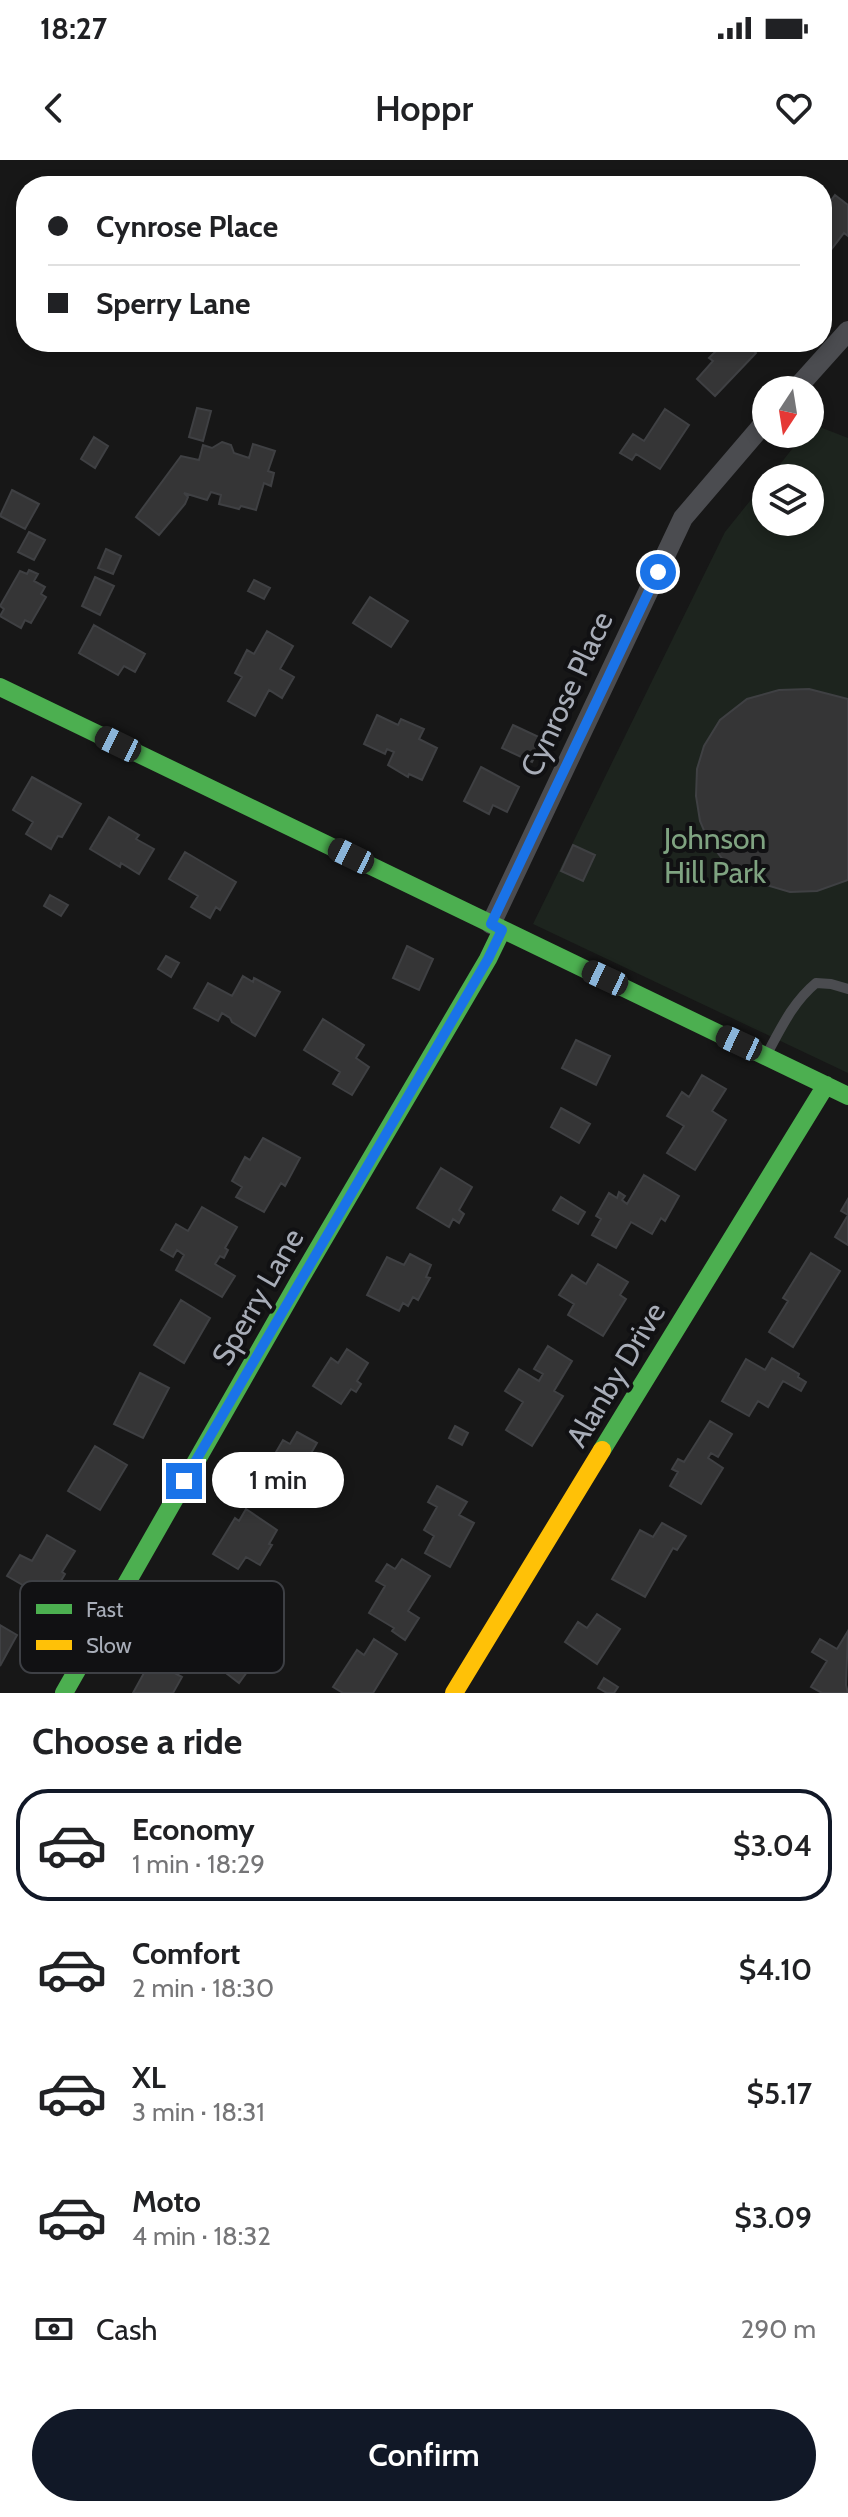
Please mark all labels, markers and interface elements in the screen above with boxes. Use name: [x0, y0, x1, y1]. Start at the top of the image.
text: 18:27: [40, 10, 107, 47]
icon: back: [32, 86, 76, 130]
text: Hoppr: [375, 86, 473, 130]
icon: heart: [772, 86, 816, 130]
text: Cynrose Place: [96, 208, 278, 245]
text: Sperry Lane: [96, 285, 250, 322]
north arrow: [752, 376, 824, 448]
map controls: [752, 376, 824, 536]
button: layers: [752, 464, 824, 536]
route start: [640, 554, 676, 590]
street label: Cynrose Place: [512, 606, 621, 782]
car: [91, 723, 145, 765]
park label: Johnson Hill Park: [663, 820, 767, 891]
car: [324, 835, 378, 877]
car: [578, 957, 632, 999]
car: [712, 1022, 766, 1064]
street label: Sperry Lane: [204, 1222, 312, 1372]
street label: Alanby Drive: [558, 1296, 673, 1454]
callout: 1 min: [212, 1453, 344, 1509]
route end: [166, 1463, 202, 1499]
text: 1 min: [249, 1464, 307, 1496]
legend: [20, 1581, 284, 1673]
text: Fast: [86, 1596, 124, 1623]
text: Slow: [86, 1632, 132, 1659]
text: Choose a ride: [32, 1719, 242, 1763]
icon: car: [36, 1809, 108, 1881]
text: Economy: [132, 1811, 255, 1848]
text: $3.04: [733, 1827, 812, 1864]
text: 1 min · 18:29: [132, 1848, 265, 1880]
icon: car: [36, 1933, 108, 2005]
text: Comfort: [132, 1935, 240, 1972]
text: $4.10: [739, 1951, 812, 1988]
text: 2 min · 18:30: [132, 1972, 274, 2004]
icon: car: [36, 2057, 108, 2129]
text: XL: [132, 2059, 166, 2096]
text: $5.17: [747, 2075, 812, 2112]
text: 3 min · 18:31: [132, 2096, 265, 2128]
icon: car: [36, 2181, 108, 2253]
text: Moto: [132, 2183, 201, 2220]
text: $3.09: [734, 2199, 812, 2236]
text: 4 min · 18:32: [132, 2220, 271, 2252]
icon: cash: [32, 2307, 76, 2351]
text: Cash: [96, 2311, 158, 2348]
text: 290 m: [741, 2313, 816, 2345]
button: Confirm: [32, 2409, 816, 2501]

